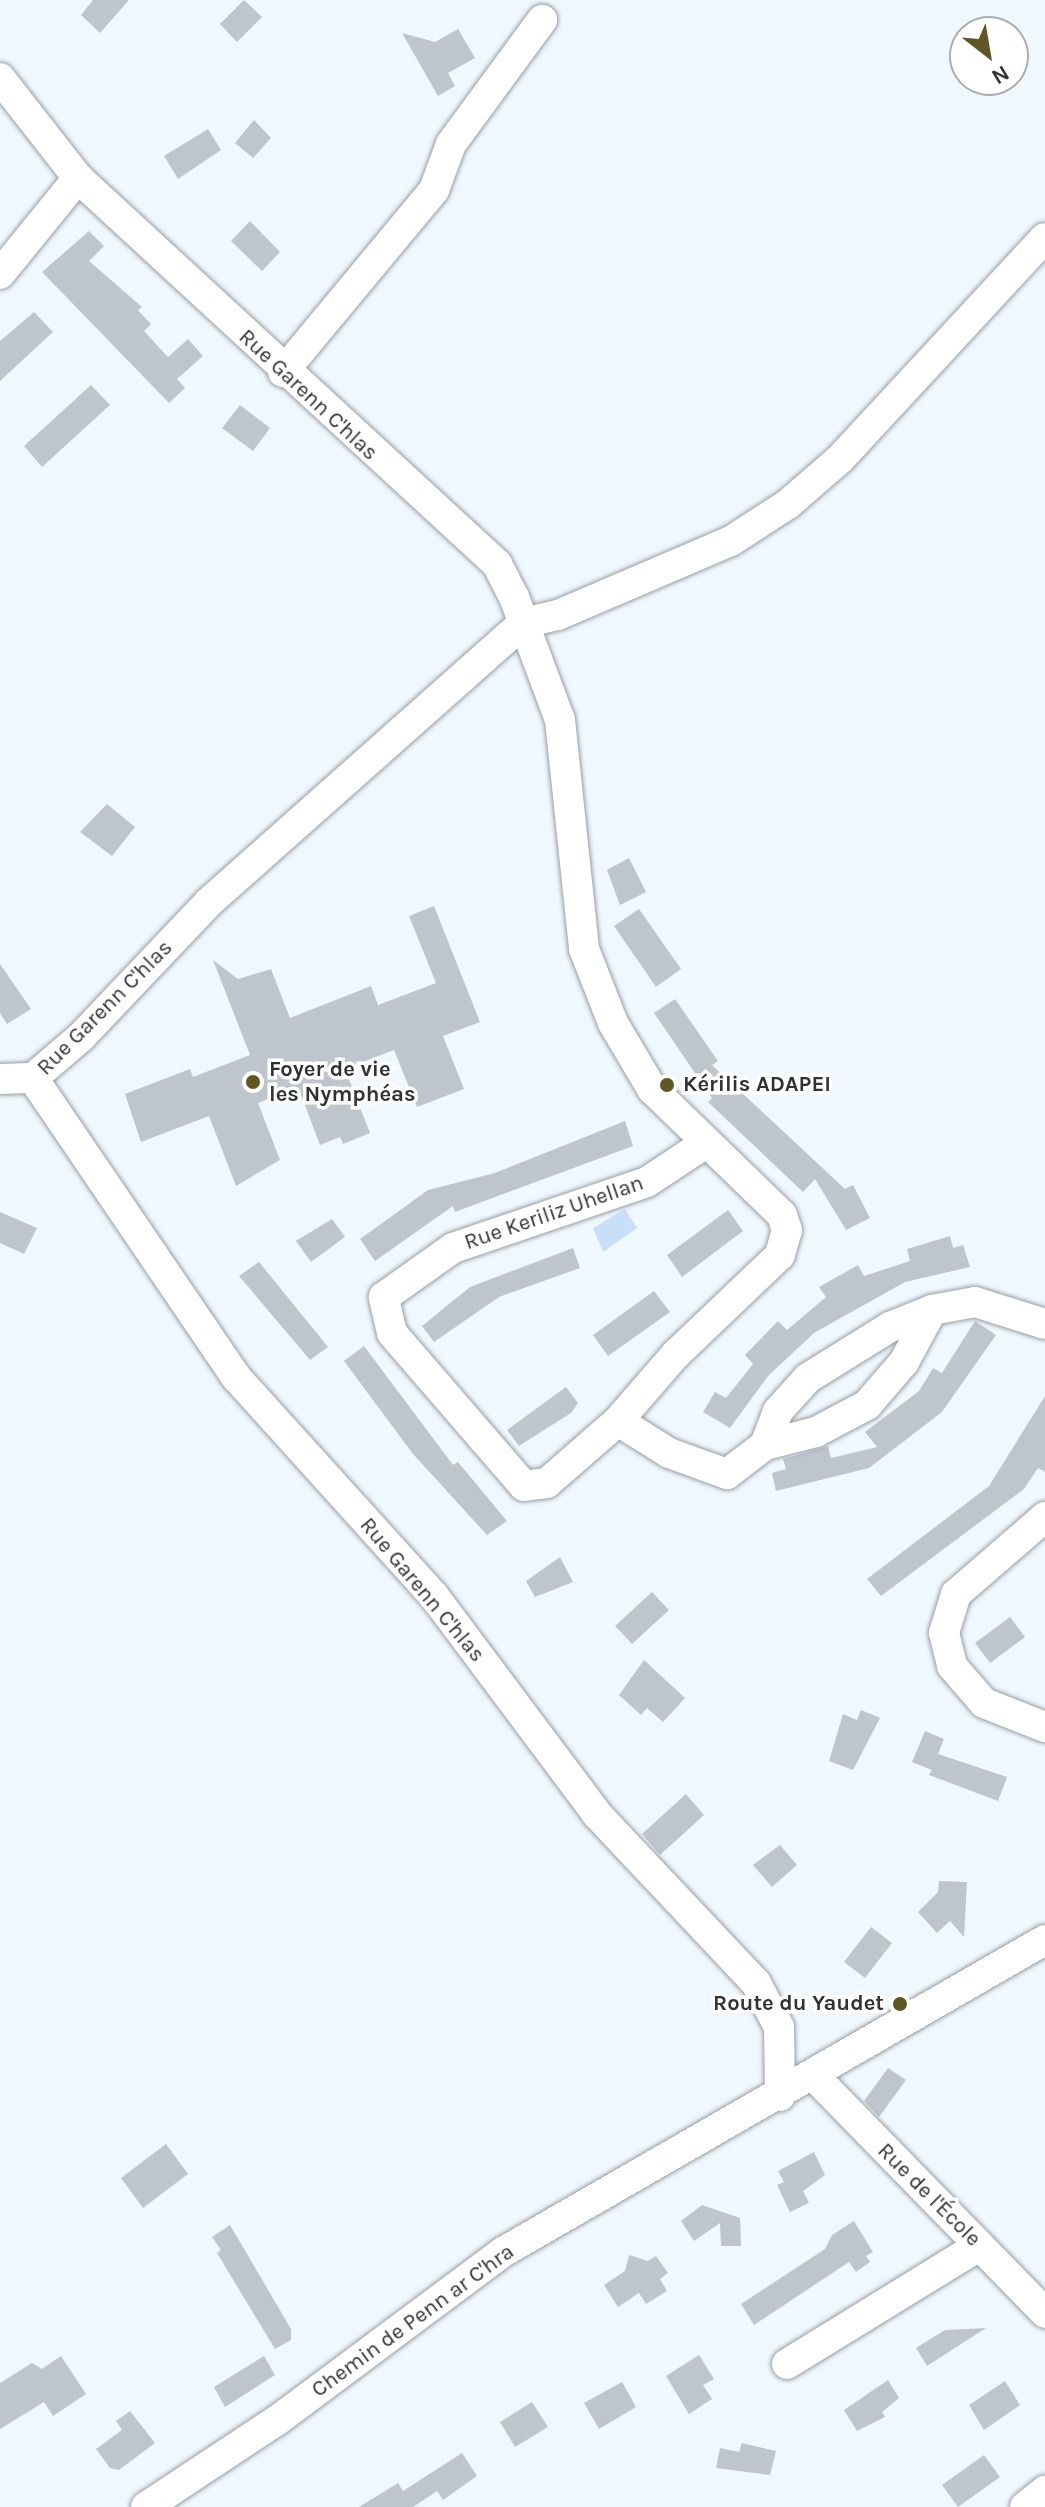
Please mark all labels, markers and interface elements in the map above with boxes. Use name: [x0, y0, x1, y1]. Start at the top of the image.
north arrow: [949, 16, 1029, 96]
text: N: [987, 60, 1014, 90]
street label: Rue Garenn C'hlas: [233, 324, 383, 466]
street label: Rue Garenn C'hlas: [32, 935, 178, 1081]
place label: Foyer de vie les Nymphéas: [269, 1056, 416, 1108]
place label: Kérilis ADAPEI: [683, 1072, 831, 1098]
marker: Foyer de vie les Nymphéas: [244, 1073, 262, 1091]
marker: Kérilis ADAPEI: [658, 1076, 676, 1094]
street label: Rue Keriliz Uhellan: [461, 1170, 647, 1256]
street label: Rue Garenn C'hlas: [354, 1512, 490, 1668]
place label: Route du Yaudet: [713, 1991, 884, 2017]
marker: Route du Yaudet: [891, 1995, 909, 2013]
street label: Rue de l'École: [872, 2138, 986, 2252]
street label: Chemin de Penn ar C'hra: [307, 2239, 519, 2403]

